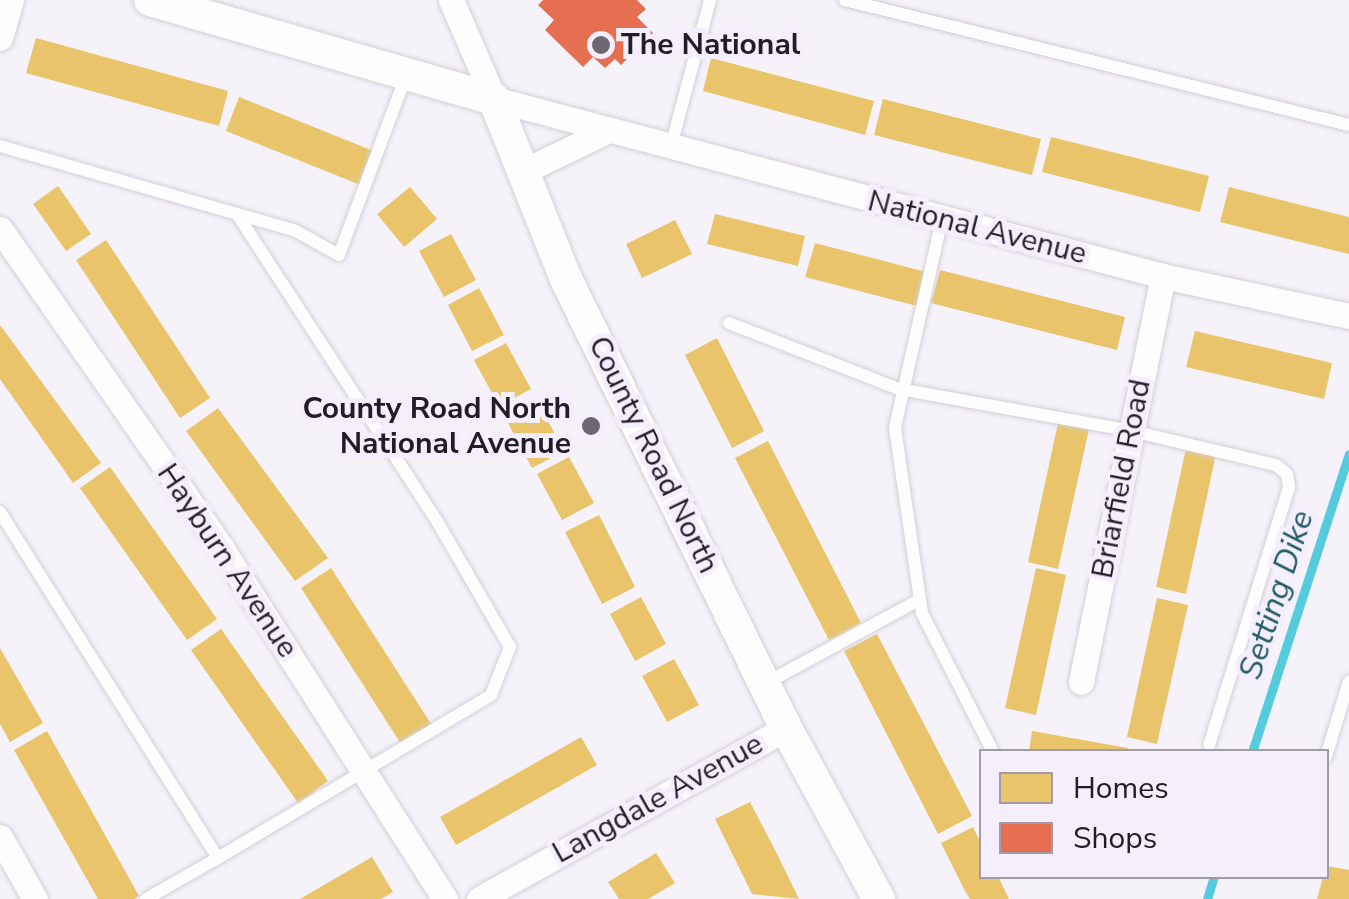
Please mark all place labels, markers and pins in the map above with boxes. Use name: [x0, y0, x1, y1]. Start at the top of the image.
place label: The National: [621, 27, 800, 63]
marker: The National: [590, 34, 612, 56]
place label: County Road North National Avenue: [302, 391, 571, 462]
marker: County Road North National Avenue: [580, 415, 602, 437]

